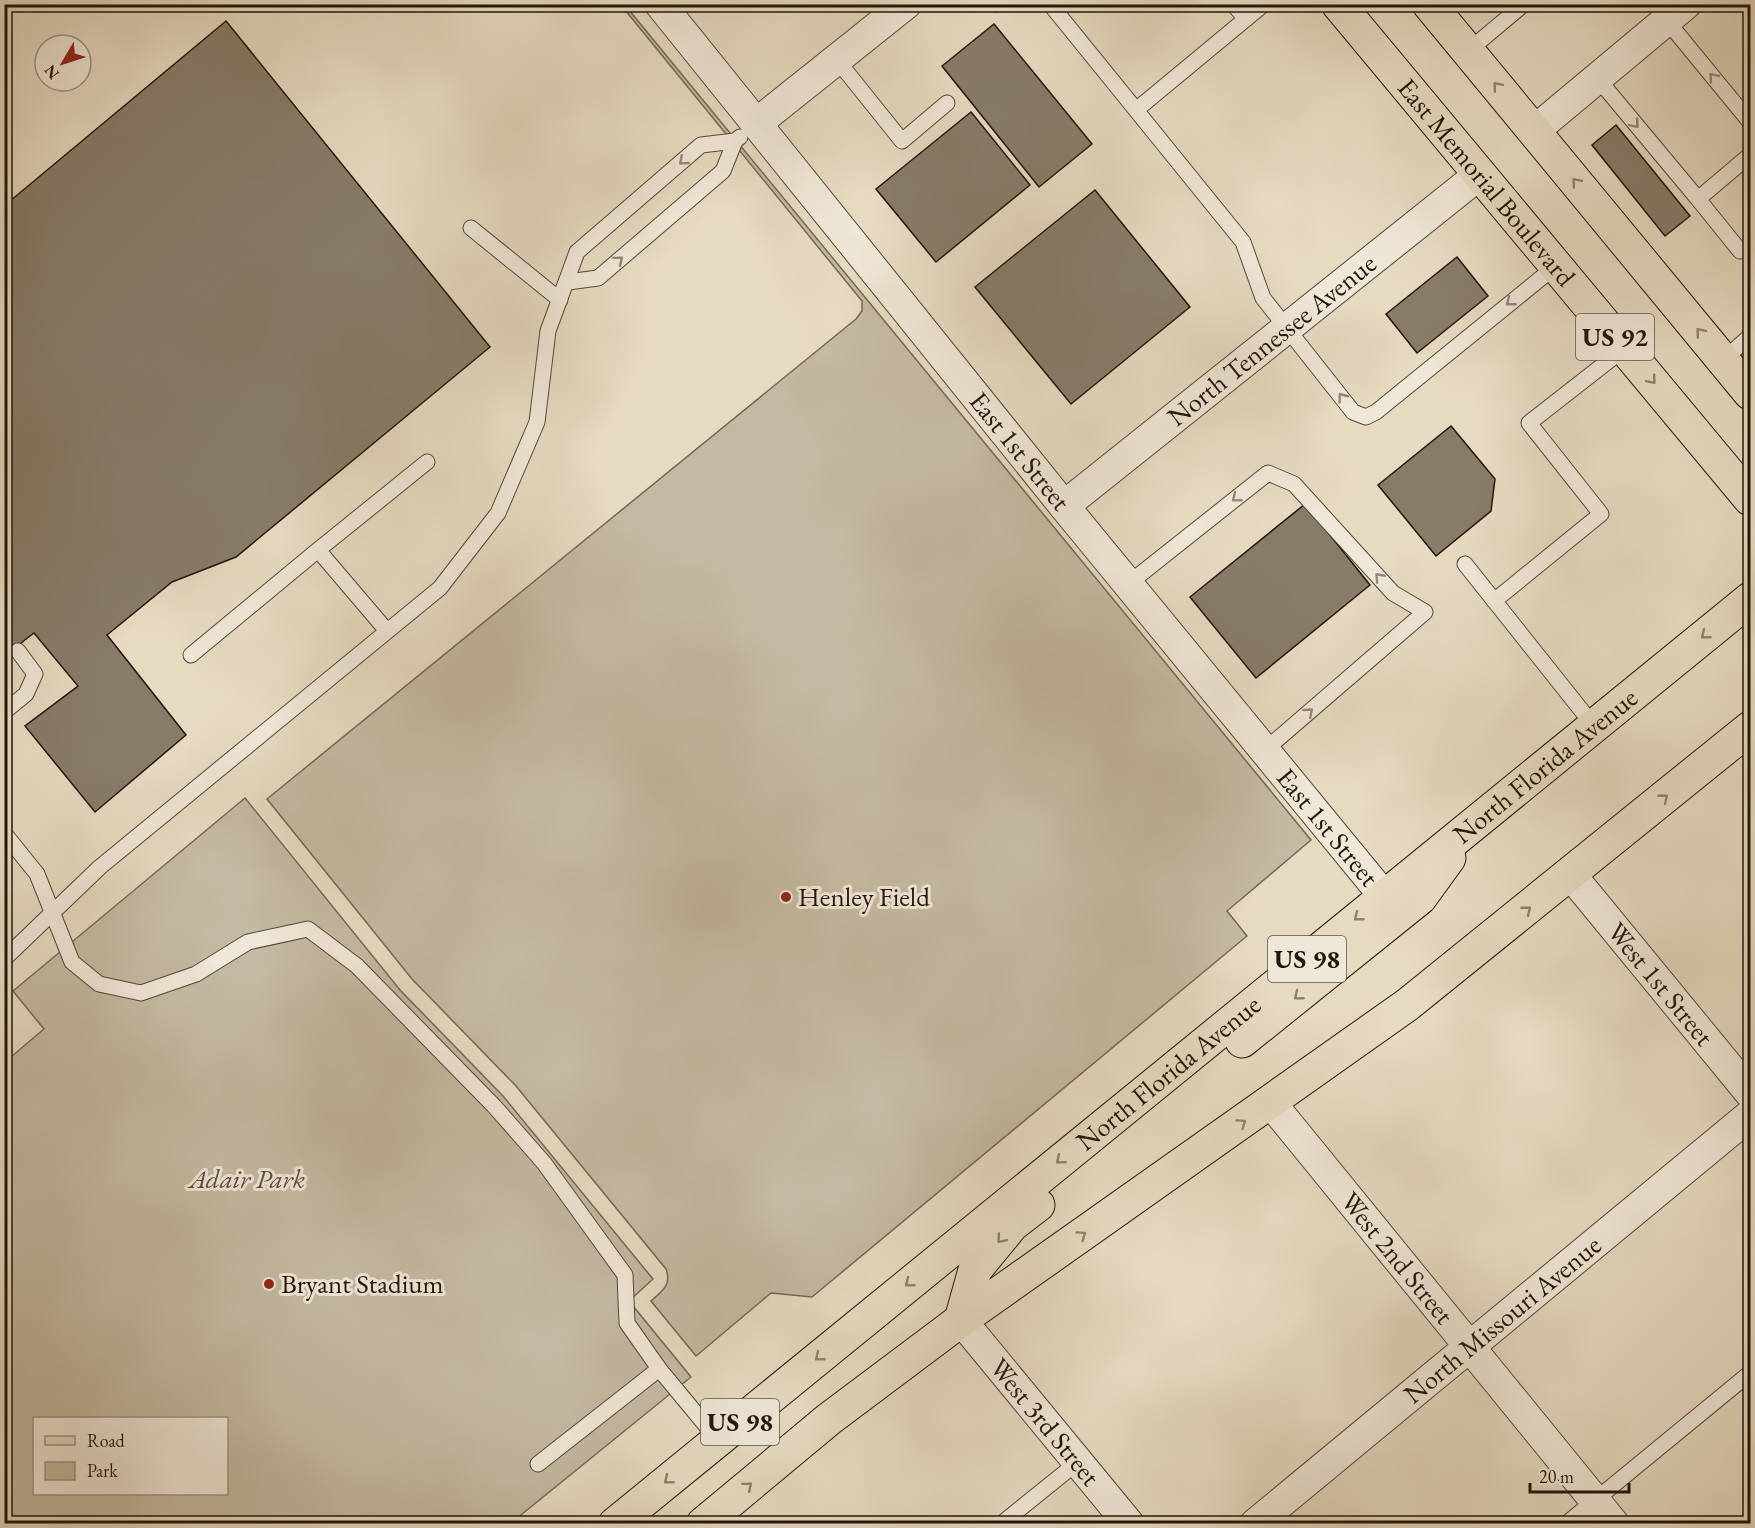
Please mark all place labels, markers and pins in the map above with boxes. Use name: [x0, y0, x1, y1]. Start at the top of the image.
place label: Henley Field: [798, 879, 930, 914]
marker: Henley Field: [779, 890, 793, 904]
place label: Bryant Stadium: [281, 1266, 444, 1301]
marker: Bryant Stadium: [262, 1277, 276, 1291]

